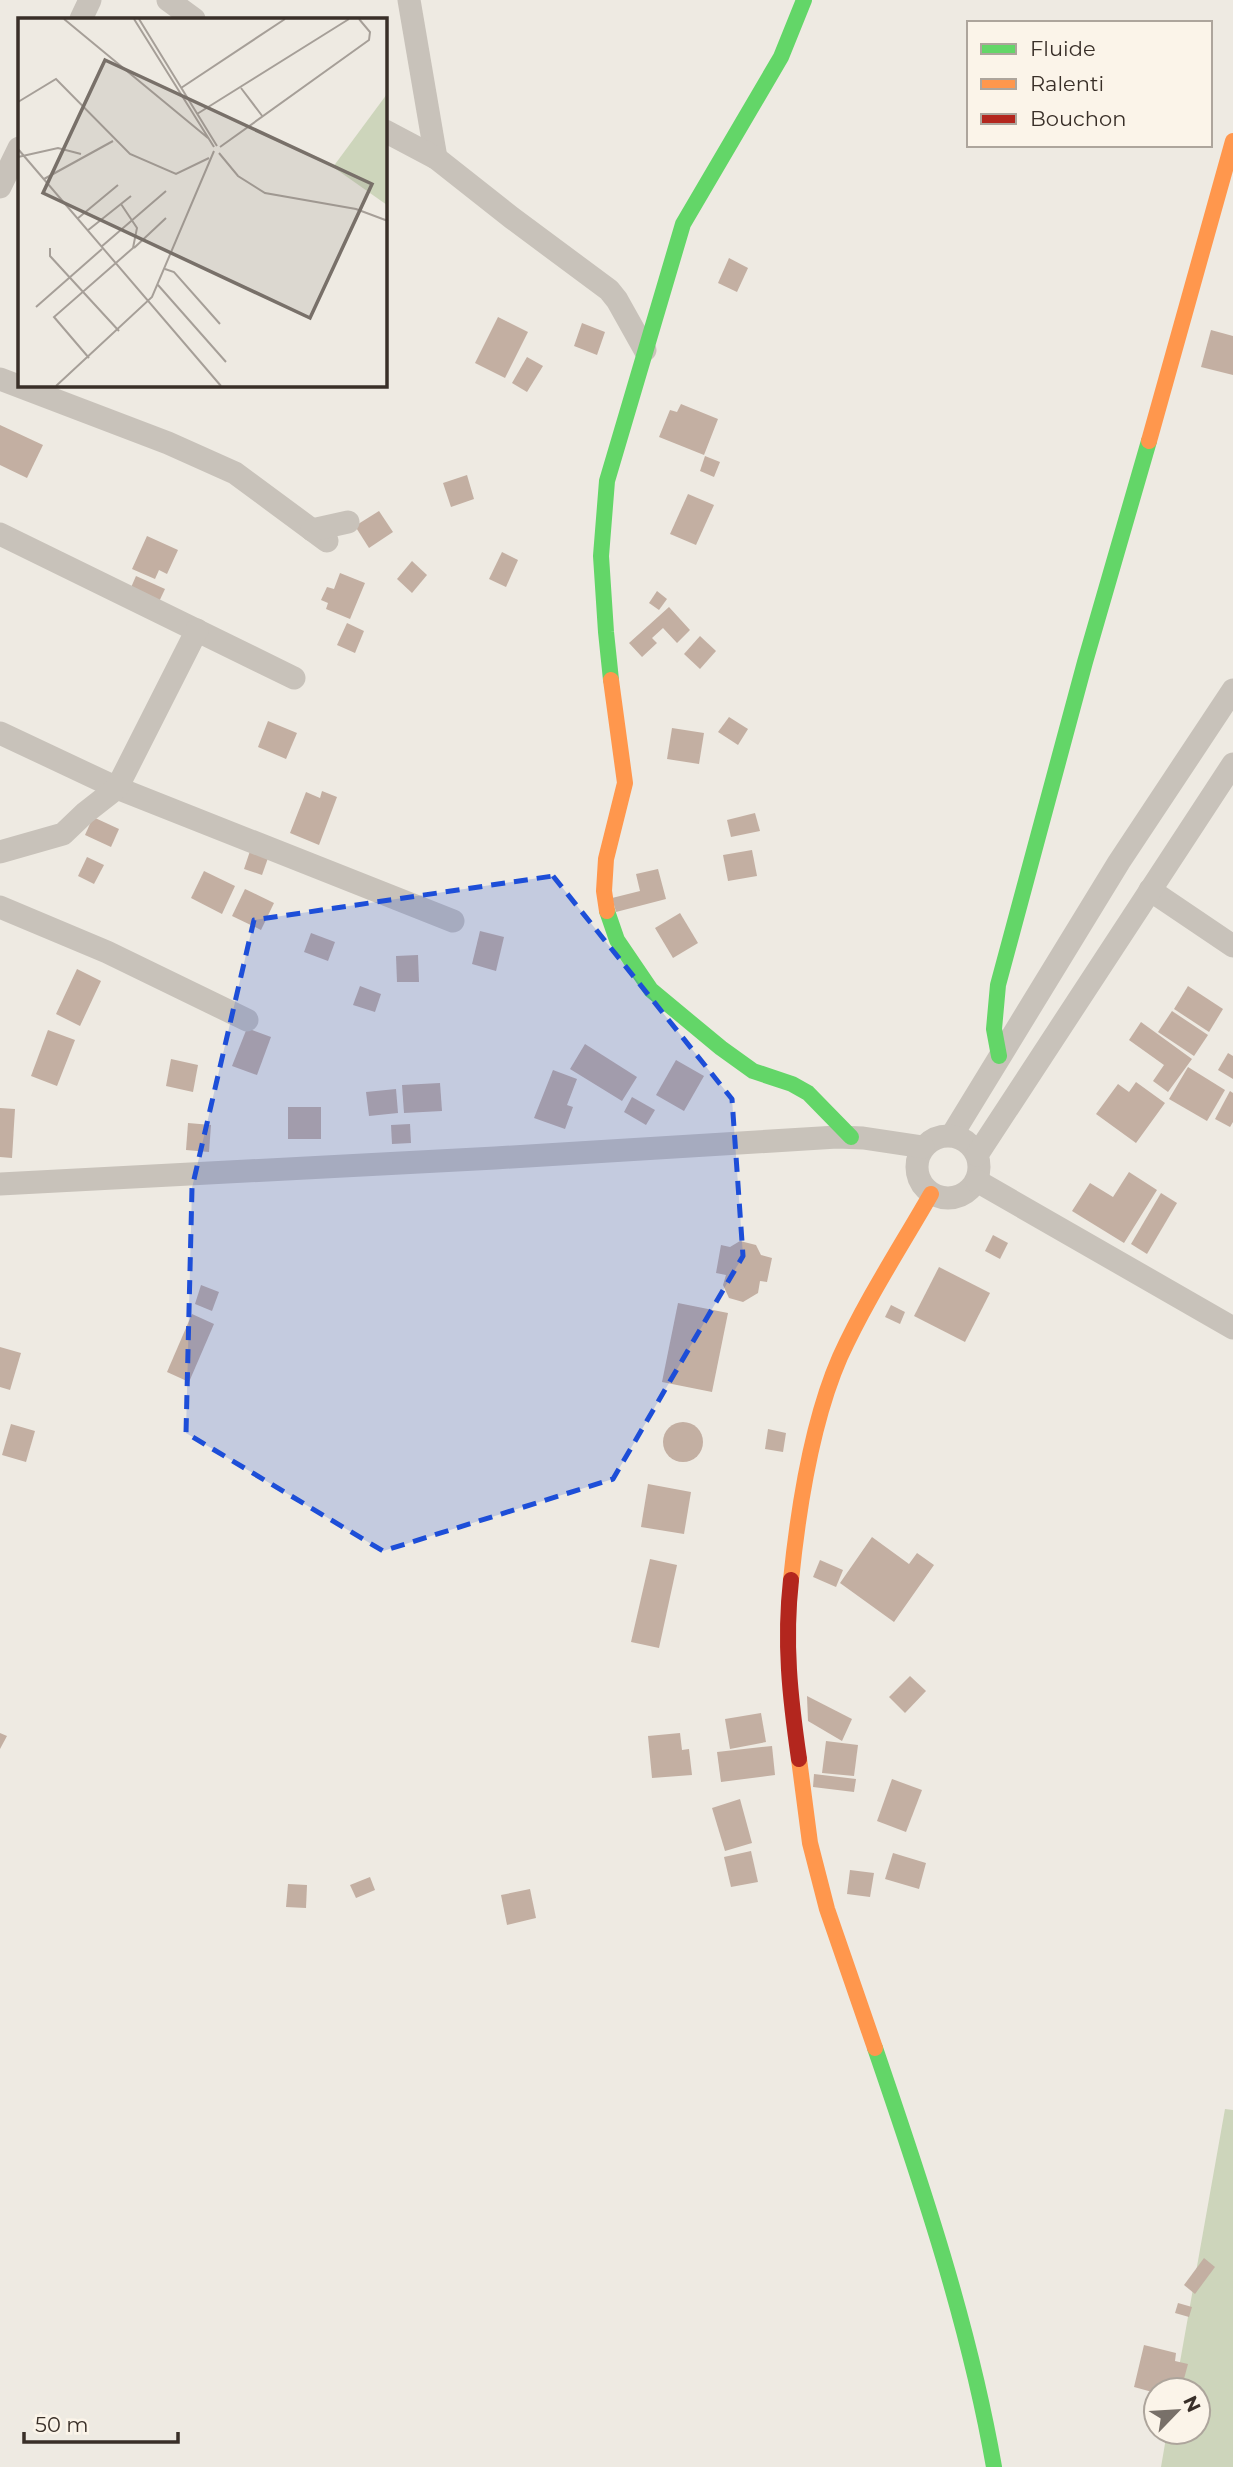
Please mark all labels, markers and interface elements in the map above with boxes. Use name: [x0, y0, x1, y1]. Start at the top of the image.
inset map: [18, 18, 387, 387]
legend: [967, 21, 1212, 147]
text: Fluide: [1030, 36, 1096, 61]
text: Ralenti: [1030, 71, 1104, 96]
text: Bouchon: [1030, 106, 1126, 131]
north arrow: [1142, 2376, 1212, 2446]
text: N: [1178, 2392, 1206, 2416]
scale bar: [24, 2400, 178, 2444]
text: 50 m: [35, 2412, 89, 2437]

